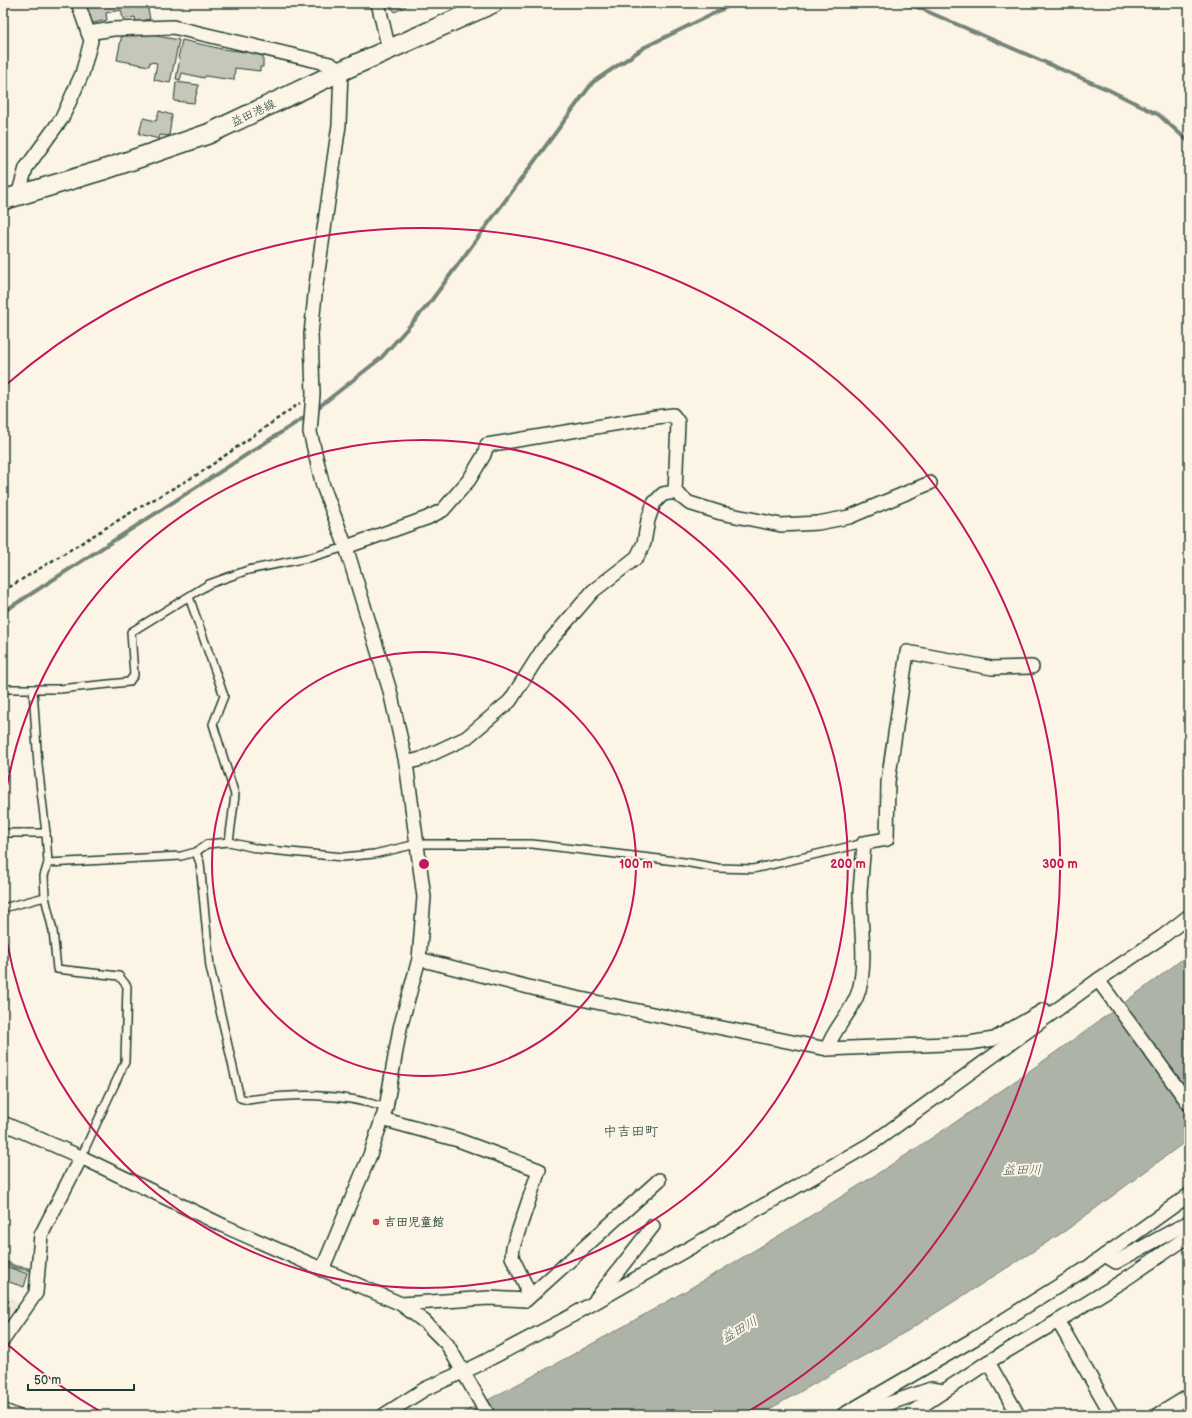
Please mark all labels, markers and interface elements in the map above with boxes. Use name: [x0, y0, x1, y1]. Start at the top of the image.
street label: 益田港線: [228, 97, 278, 130]
centre of rings: [417, 857, 431, 871]
text: 100 m: [619, 857, 653, 872]
text: 200 m: [830, 857, 866, 872]
text: 300 m: [1042, 857, 1078, 872]
district label: 中吉田町: [603, 1123, 659, 1140]
water label: 益田川: [1002, 1162, 1042, 1178]
place label: 吉田児童館: [384, 1215, 444, 1230]
marker: 吉田児童館: [371, 1217, 381, 1227]
water label: 益田川: [719, 1313, 760, 1347]
scale bar: [28, 1366, 134, 1392]
text: 50 m: [34, 1373, 61, 1388]

